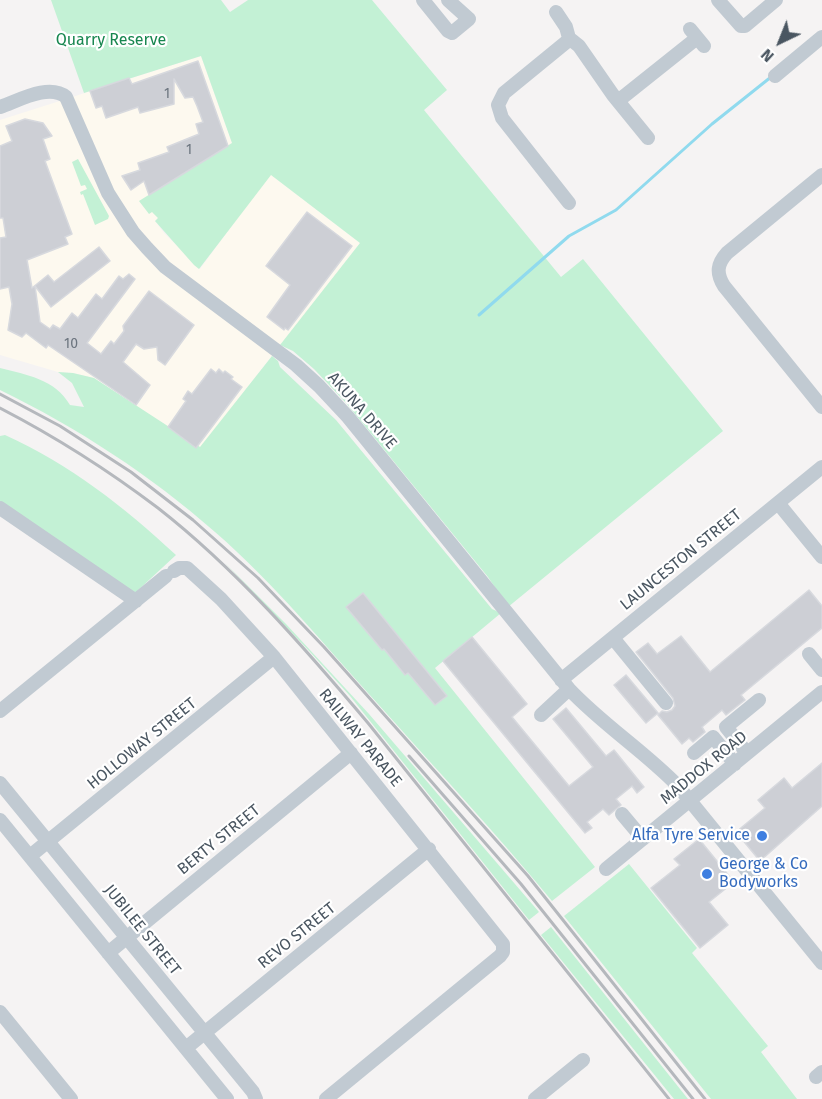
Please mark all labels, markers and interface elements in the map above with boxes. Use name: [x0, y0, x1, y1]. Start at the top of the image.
north arrow: [750, 12, 810, 72]
park label: Quarry Reserve: [56, 31, 166, 51]
text: N: [757, 45, 778, 66]
house number: 1: [164, 86, 170, 102]
house number: 1: [186, 142, 192, 158]
house number: 10: [64, 336, 78, 352]
street label: AKUNA DRIVE: [323, 369, 401, 453]
street label: LAUNCESTON STREET: [617, 505, 745, 615]
street label: RAILWAY PARADE: [315, 685, 405, 791]
street label: HOLLOWAY STREET: [84, 694, 200, 794]
street label: MADDOX ROAD: [657, 727, 751, 809]
street label: BERTY STREET: [174, 801, 264, 879]
place label: Alfa Tyre Service: [632, 826, 750, 846]
marker: Alfa Tyre Service: [755, 829, 769, 843]
place label: George & Co Bodyworks: [719, 855, 808, 893]
marker: George & Co Bodyworks: [700, 867, 714, 881]
street label: JUBILEE STREET: [100, 881, 184, 979]
street label: REVO STREET: [254, 899, 340, 973]

